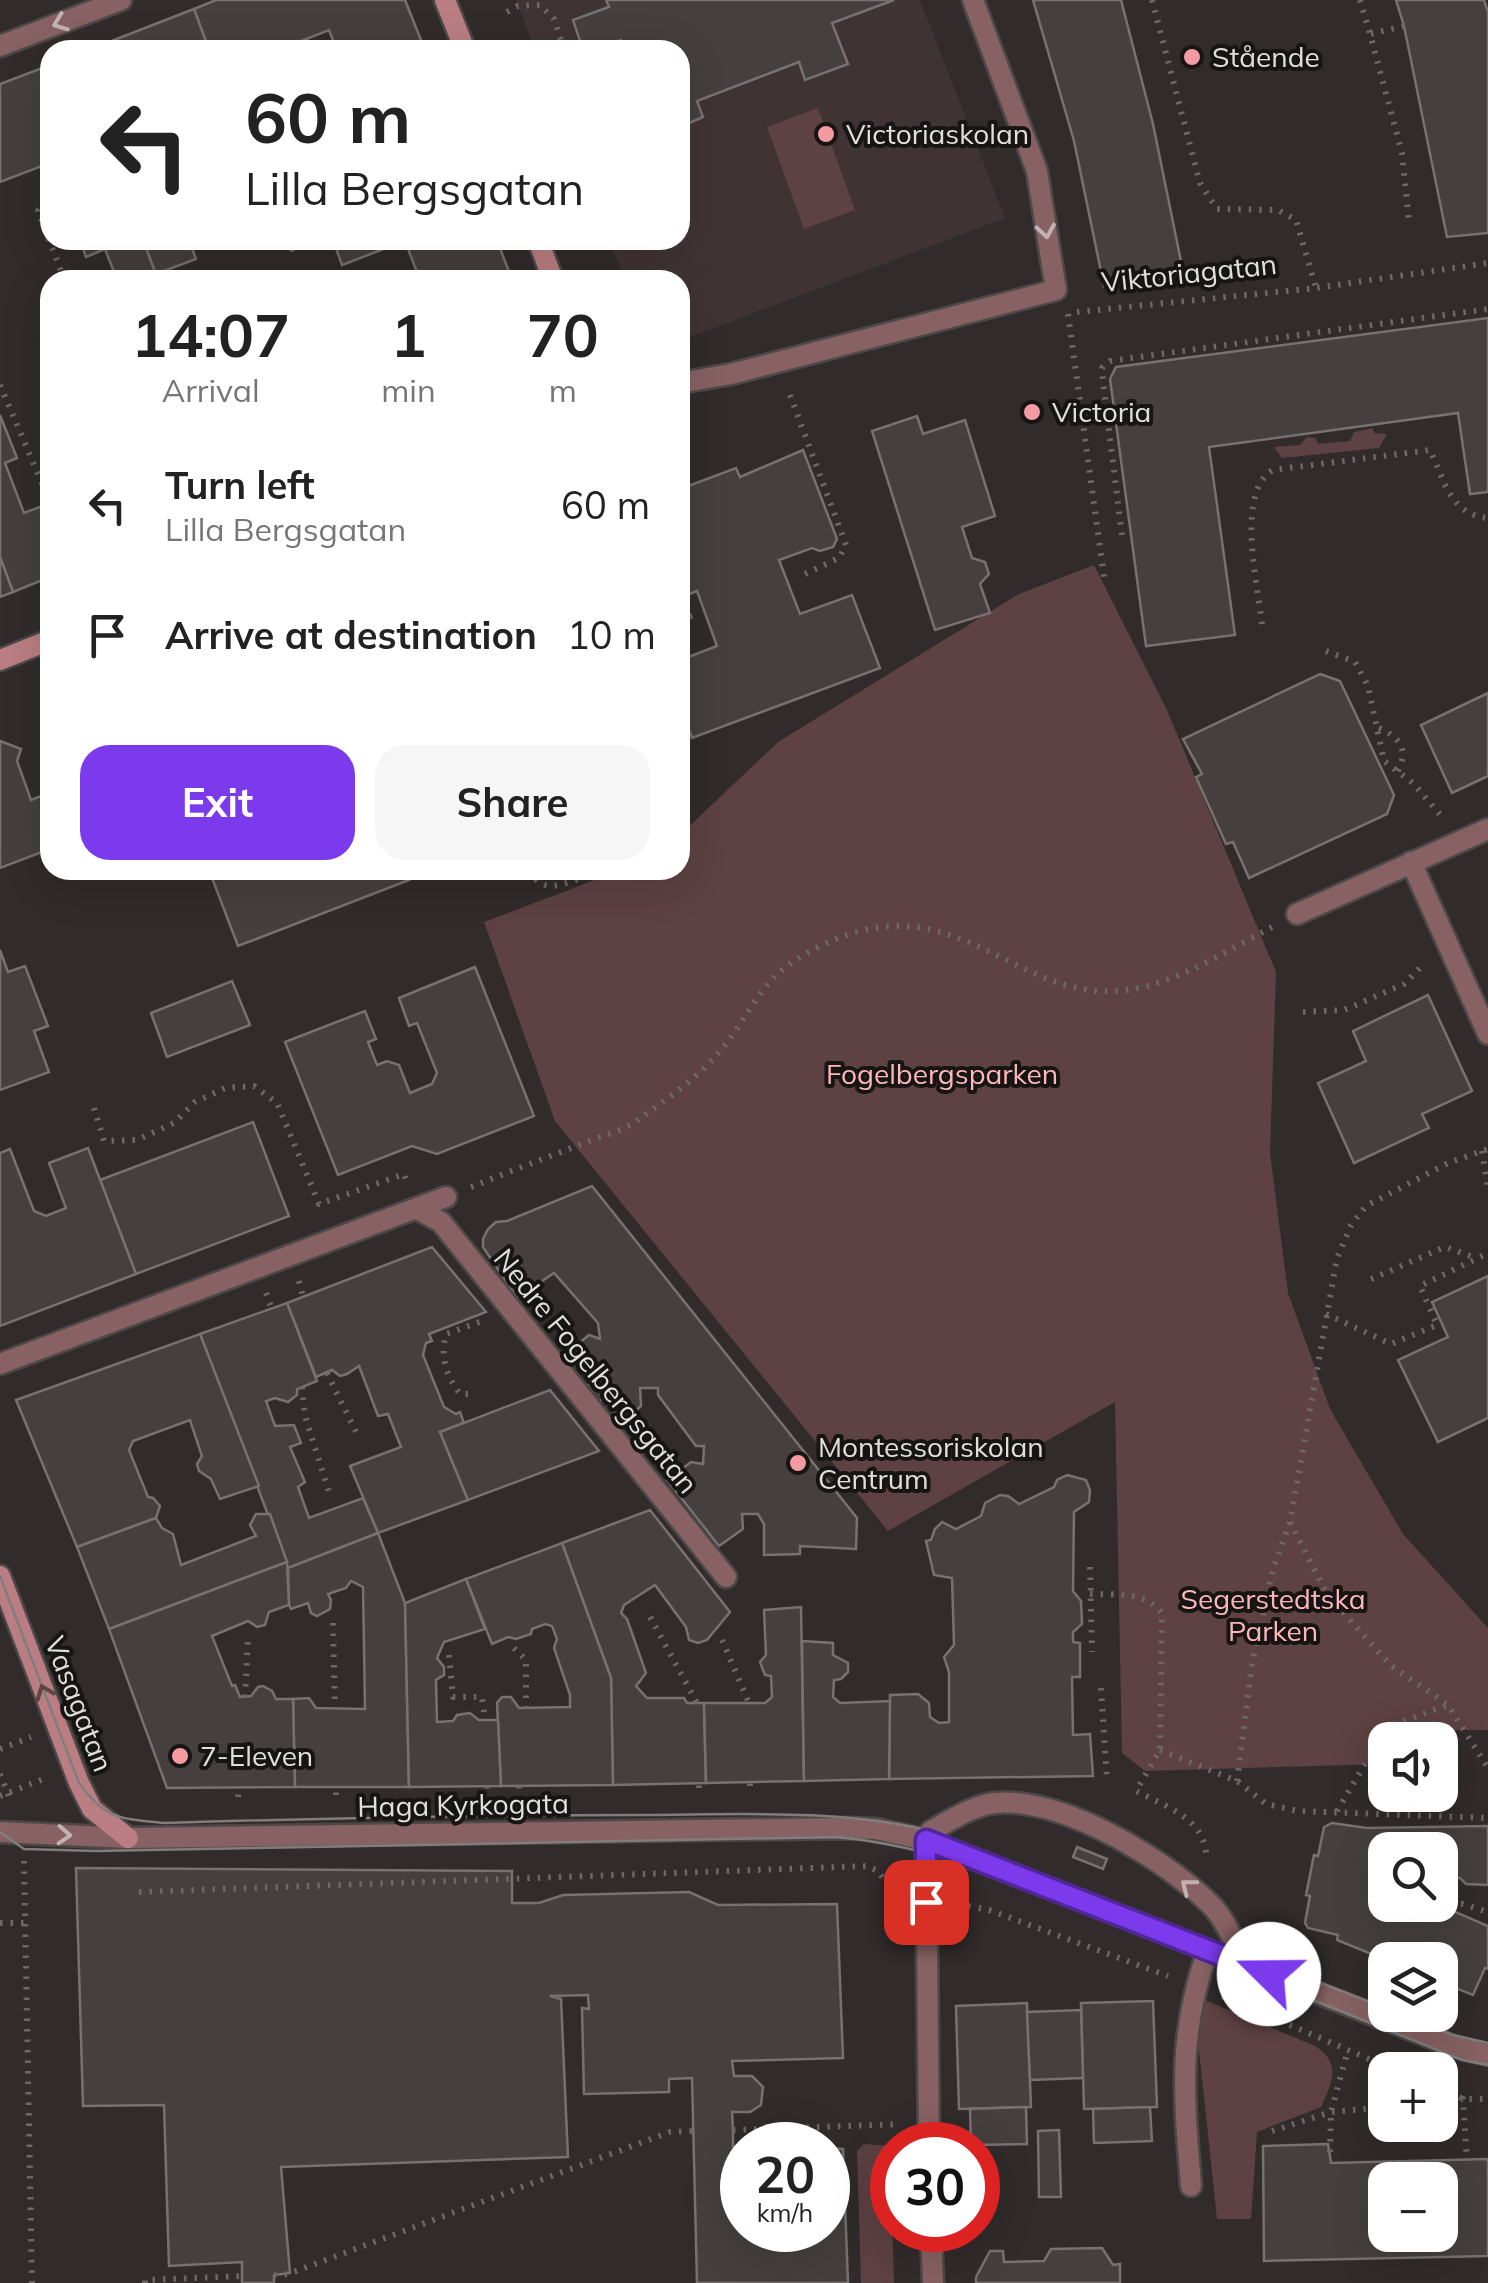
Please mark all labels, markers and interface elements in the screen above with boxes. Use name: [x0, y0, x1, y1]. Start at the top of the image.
one-way arrow: [53, 11, 70, 32]
place label: Stående: [1212, 39, 1320, 74]
marker: Stående: [1181, 46, 1203, 68]
text: 60 m: [245, 73, 411, 161]
icon: left: [80, 80, 210, 210]
place label: Victoriaskolan: [846, 116, 1029, 151]
marker: Victoriaskolan: [815, 123, 837, 145]
text: Lilla Bergsgatan: [245, 160, 584, 216]
one-way arrow: [1035, 222, 1056, 239]
street label: Viktoriagatan: [1099, 246, 1278, 299]
text: 14:07: [131, 297, 290, 372]
text: 1: [390, 297, 426, 372]
text: 70: [527, 297, 599, 372]
text: Arrival: [162, 370, 260, 410]
text: min: [381, 370, 436, 410]
text: m: [549, 370, 577, 410]
place label: Victoria: [1052, 394, 1151, 429]
marker: Victoria: [1021, 401, 1043, 423]
text: Turn left: [165, 461, 315, 509]
icon: left: [80, 478, 135, 533]
text: 60 m: [561, 481, 650, 529]
text: Lilla Bergsgatan: [165, 509, 406, 549]
icon: arrive: [80, 608, 135, 663]
text: Arrive at destination: [165, 611, 537, 659]
text: 10 m: [567, 611, 656, 659]
button: Exit: [80, 745, 355, 860]
button: Share: [375, 745, 650, 860]
park label: Fogelbergsparken: [826, 1056, 1058, 1091]
street label: Nedre Fogelbergsgatan: [487, 1241, 706, 1500]
place label: Montessoriskolan Centrum: [818, 1429, 1044, 1496]
marker: Montessoriskolan Centrum: [787, 1452, 809, 1474]
park label: Segerstedtska Parken: [1180, 1581, 1366, 1648]
street label: Vasagatan: [38, 1631, 121, 1776]
one-way arrow: [36, 1685, 56, 1702]
map controls: [1368, 1722, 1458, 2252]
button: sound: [1368, 1722, 1458, 1812]
place label: 7-Eleven: [200, 1738, 313, 1773]
marker: 7-Eleven: [169, 1745, 191, 1767]
street label: Haga Kyrkogata: [357, 1785, 569, 1824]
one-way arrow: [57, 1824, 73, 1845]
button: search: [1368, 1832, 1458, 1922]
pin: [884, 1860, 969, 1945]
icon: arrive: [899, 1875, 954, 1930]
one-way arrow: [1181, 1880, 1199, 1898]
position arrow: [1217, 1922, 1321, 2026]
button: layers: [1368, 1942, 1458, 2032]
button: +: [1368, 2052, 1458, 2142]
speed limit sign: 30: [870, 2122, 1000, 2252]
text: 20: [755, 2143, 815, 2206]
button: −: [1368, 2162, 1458, 2252]
text: km/h: [757, 2197, 813, 2228]

